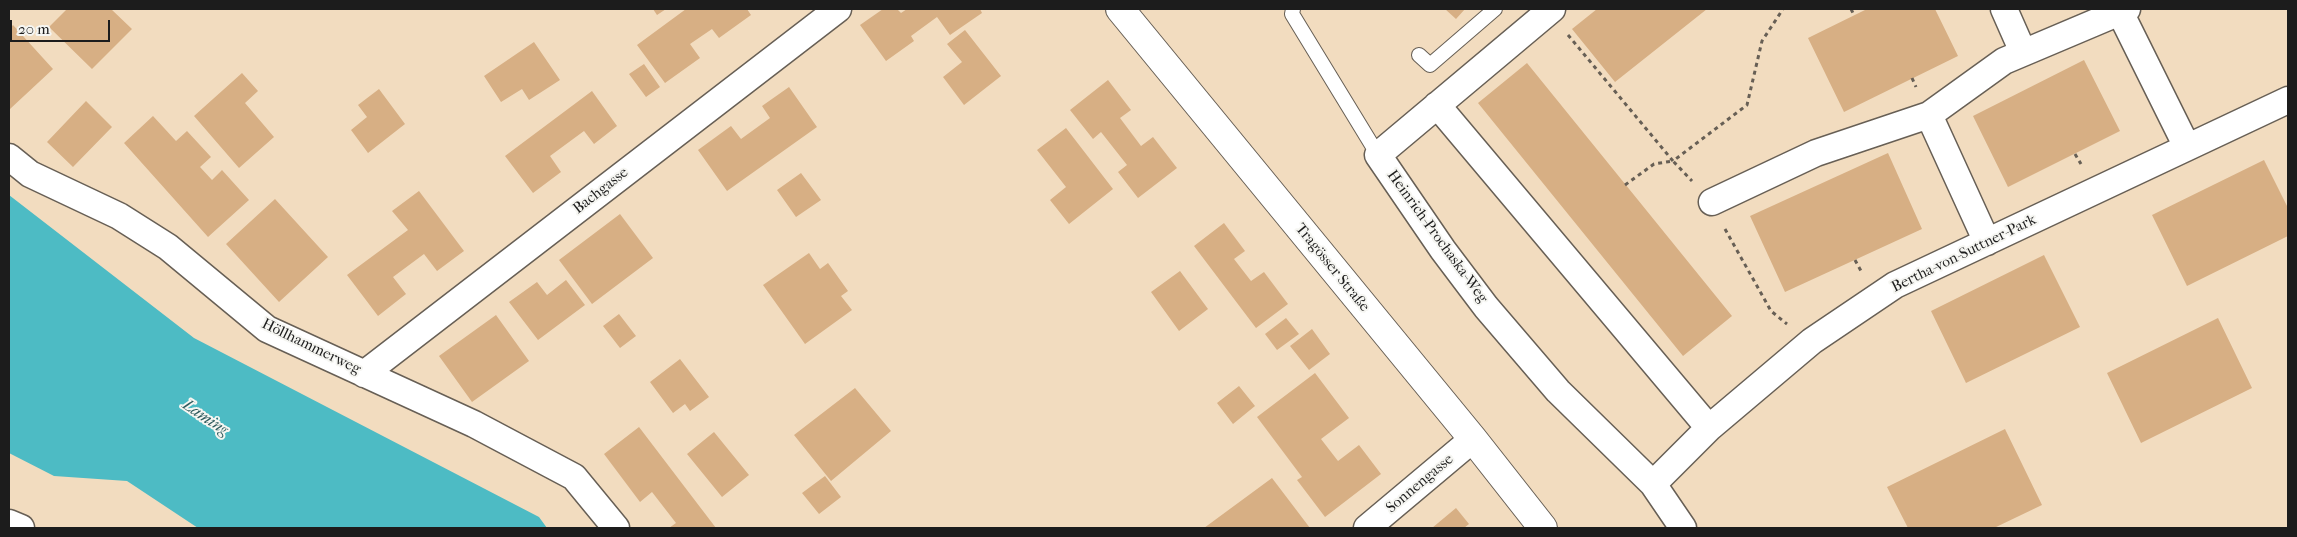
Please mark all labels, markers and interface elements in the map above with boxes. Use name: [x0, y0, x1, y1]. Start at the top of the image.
scale bar: [12, 10, 112, 42]
text: 20 m: [18, 20, 50, 38]
street label: Bachgasse: [570, 164, 632, 218]
street label: Heinrich-Prochaska-Weg: [1383, 167, 1491, 307]
street label: Bertha-von-Suttner-Park: [1889, 211, 2039, 297]
street label: Tragösser Straße: [1291, 220, 1373, 316]
street label: Höllhammerweg: [259, 315, 363, 379]
water label: Laming: [179, 396, 231, 440]
street label: Sonnengasse: [1383, 451, 1457, 517]

